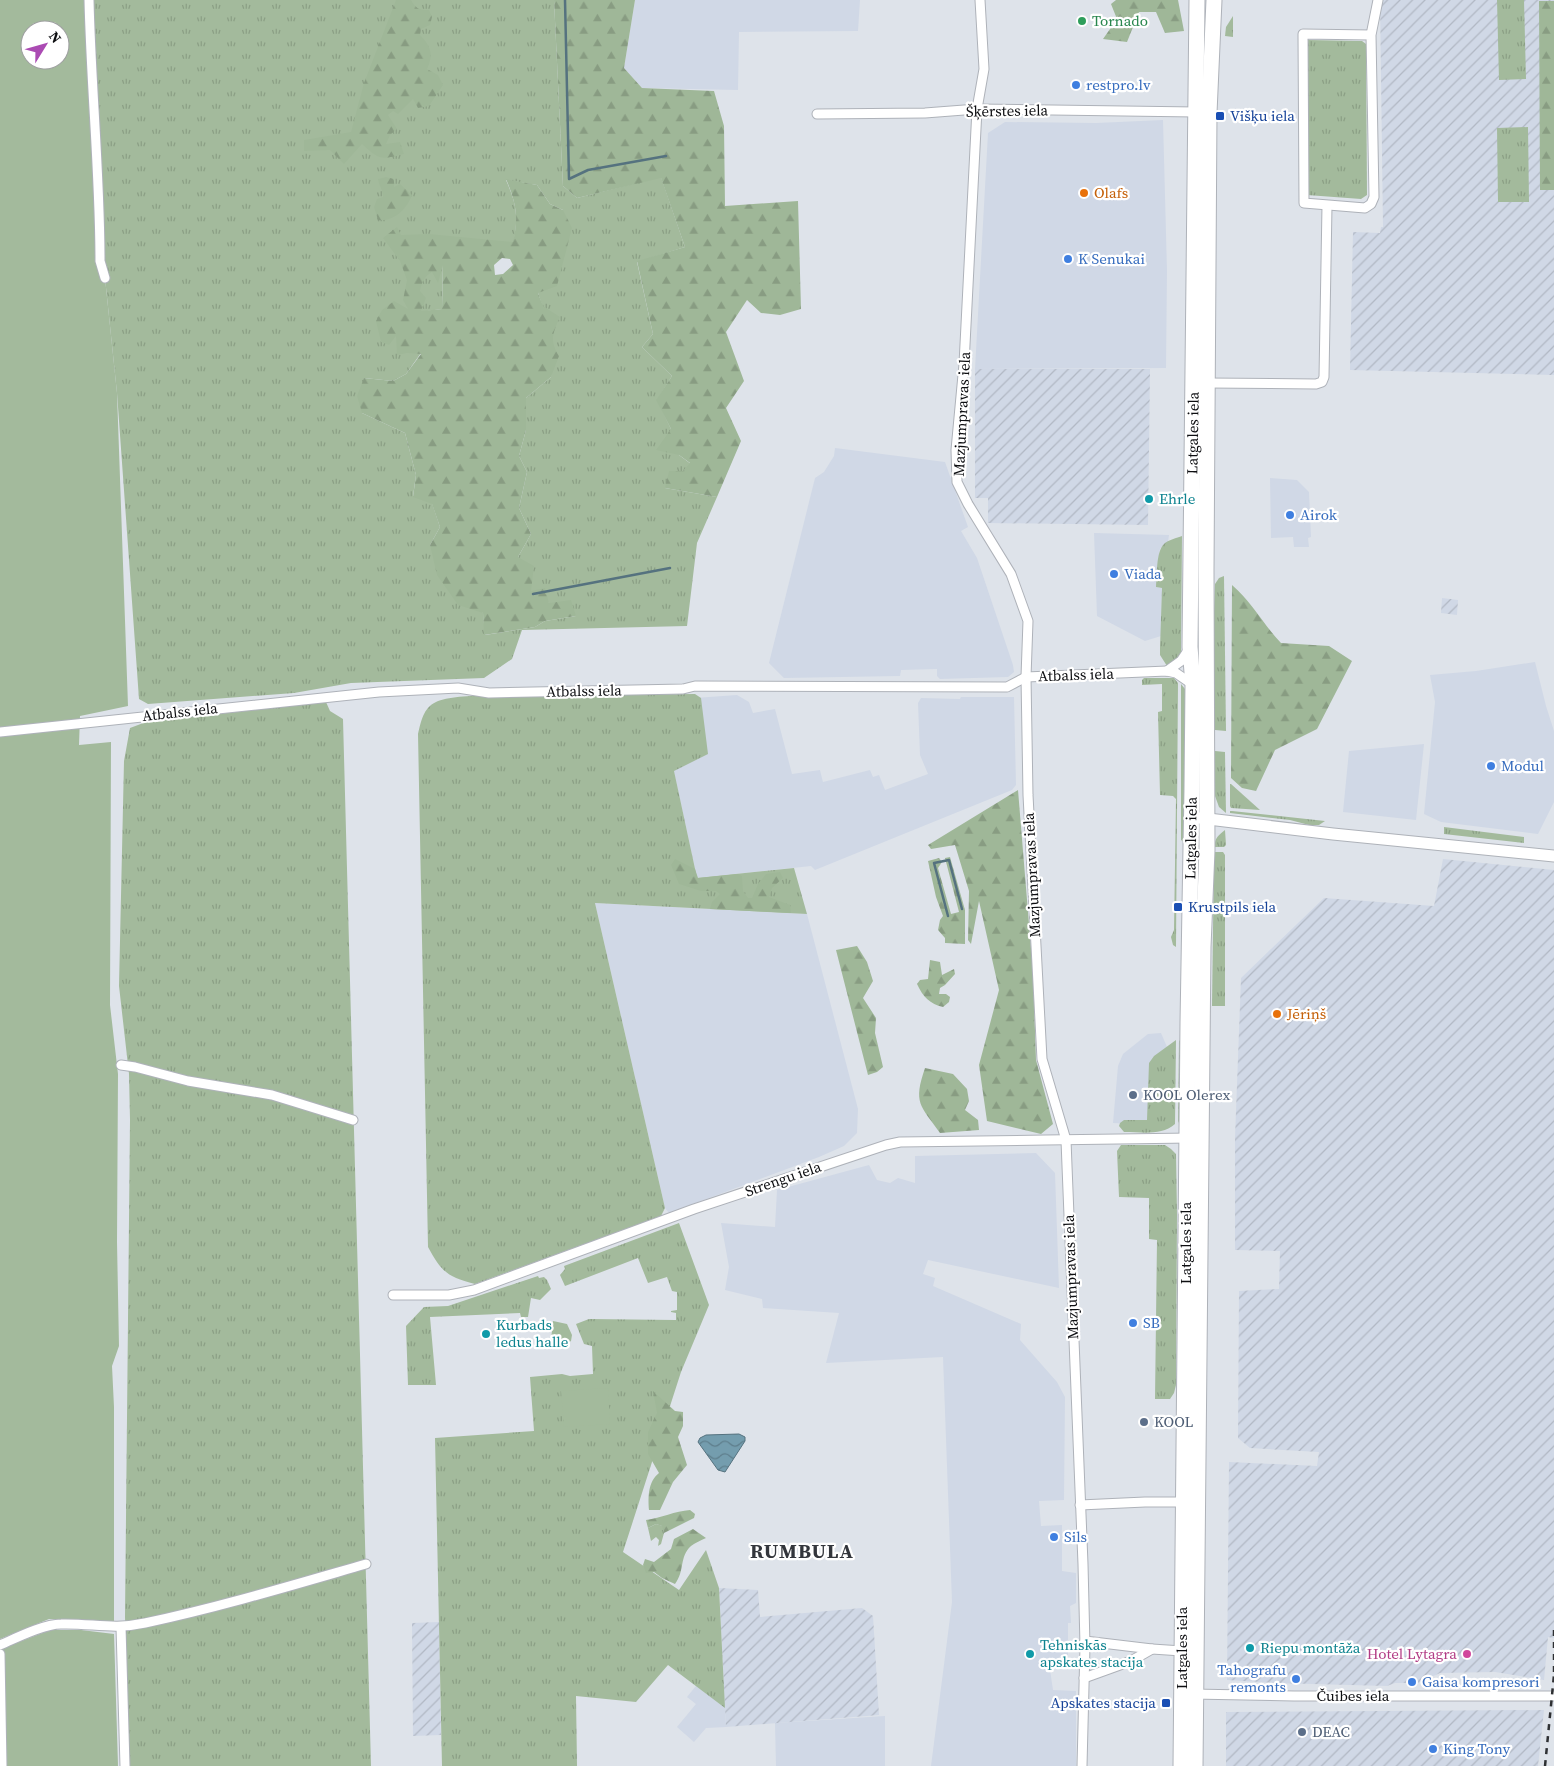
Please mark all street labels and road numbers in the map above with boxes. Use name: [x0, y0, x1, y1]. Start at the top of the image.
street label: Šķērstes iela: [966, 99, 1049, 122]
street label: Mazjumpravas iela: [948, 351, 975, 477]
street label: Latgales iela: [1181, 391, 1204, 474]
street label: Atbalss iela: [1038, 663, 1115, 686]
street label: Atbalss iela: [546, 679, 622, 702]
street label: Atbalss iela: [141, 697, 219, 726]
street label: Latgales iela: [1179, 796, 1202, 879]
street label: Mazjumpravas iela: [1018, 812, 1045, 938]
street label: Strengu iela: [742, 1156, 824, 1201]
street label: Latgales iela: [1175, 1201, 1196, 1284]
street label: Mazjumpravas iela: [1058, 1214, 1083, 1340]
street label: Latgales iela: [1171, 1606, 1192, 1689]
street label: Čuibes iela: [1317, 1685, 1390, 1706]

